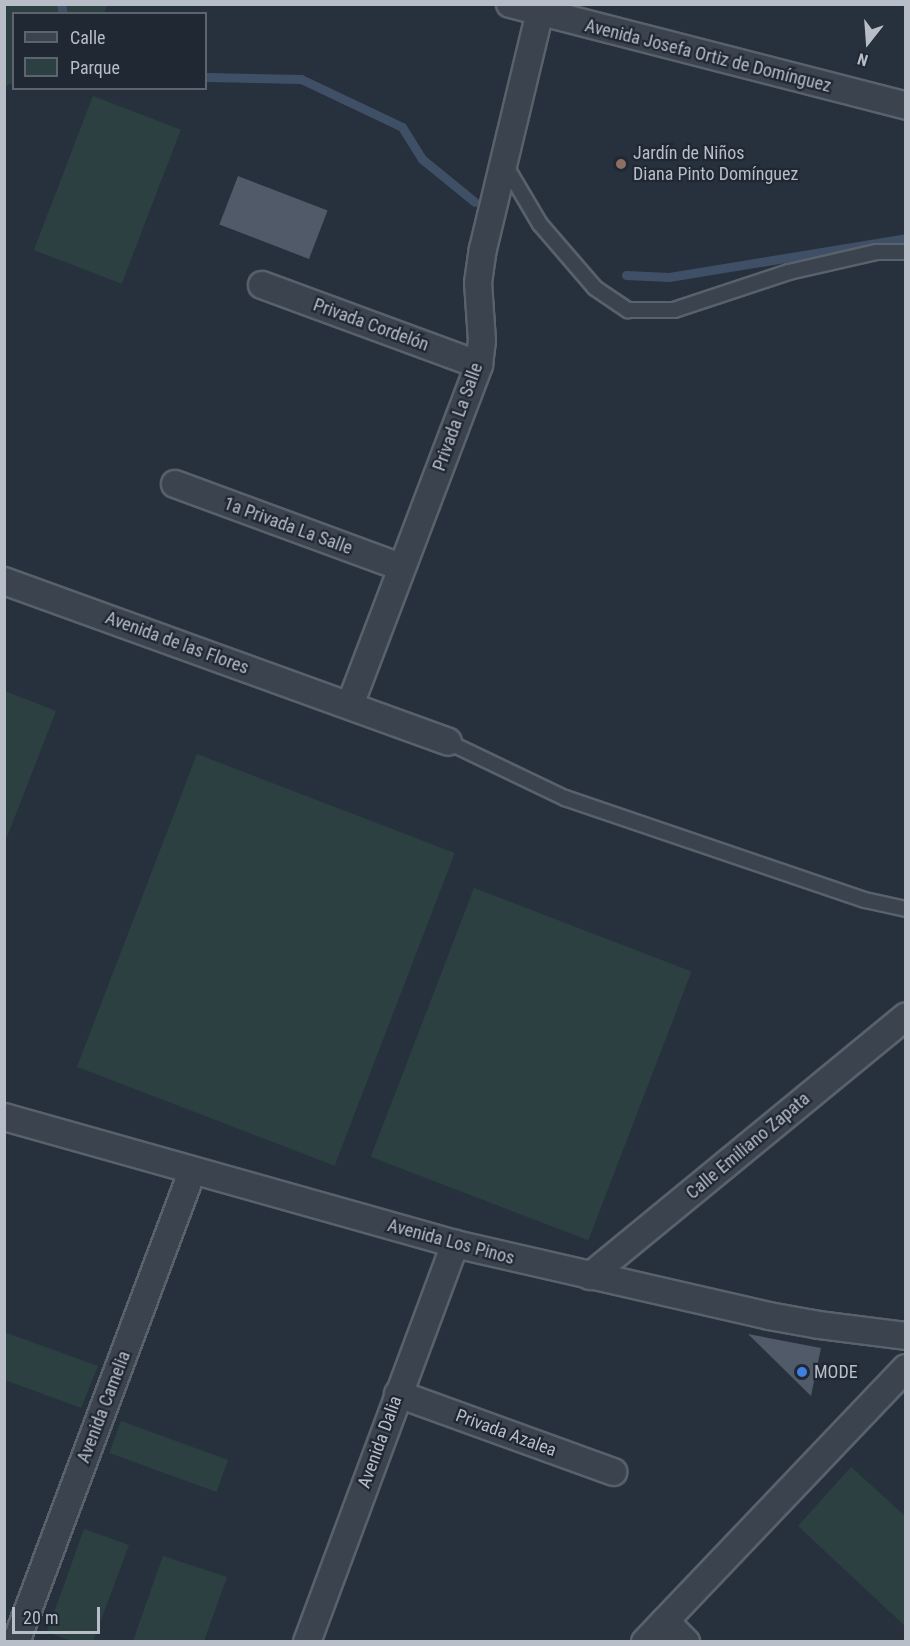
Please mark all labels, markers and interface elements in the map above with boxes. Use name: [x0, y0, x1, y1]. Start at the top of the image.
legend: [12, 12, 207, 90]
north arrow: [838, 12, 898, 72]
street label: Avenida Josefa Ortiz de Domínguez: [583, 15, 833, 97]
text: Calle: [70, 27, 106, 48]
text: N: [855, 49, 870, 70]
text: Parque: [70, 57, 120, 78]
place label: Jardín de Niños Diana Pinto Domínguez: [633, 143, 798, 186]
marker: Jardín de Niños Diana Pinto Domínguez: [614, 157, 628, 171]
street label: Privada Cordelón: [310, 294, 432, 356]
street label: Privada La Salle: [428, 360, 488, 474]
street label: 1a Privada La Salle: [221, 493, 355, 559]
street label: Avenida de las Flores: [102, 607, 252, 679]
street label: Calle Emiliano Zapata: [682, 1088, 814, 1204]
street label: Avenida Los Pinos: [385, 1215, 517, 1269]
street label: Avenida Camelia: [73, 1348, 135, 1466]
place label: MODE: [814, 1361, 858, 1383]
marker: MODE: [795, 1365, 809, 1379]
street label: Avenida Dalia: [353, 1393, 407, 1491]
street label: Privada Azalea: [453, 1405, 559, 1461]
scale bar: [15, 1595, 104, 1633]
text: 20 m: [23, 1607, 58, 1628]

